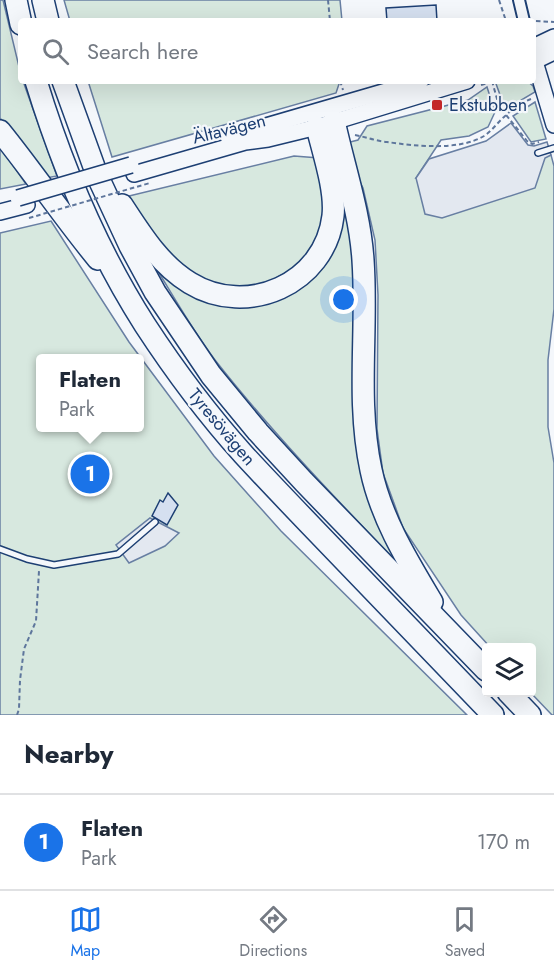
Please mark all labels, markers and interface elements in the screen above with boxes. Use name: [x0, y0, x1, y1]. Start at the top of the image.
search box: [18, 18, 536, 84]
icon: search: [39, 35, 72, 68]
text: Search here: [87, 35, 198, 67]
place label: Ekstubben: [449, 92, 527, 118]
marker: Ekstubben: [430, 98, 444, 112]
street label: Ältavägen: [190, 107, 268, 151]
your location: [329, 285, 358, 314]
popup: [36, 354, 144, 432]
text: Flaten: [59, 363, 121, 395]
street label: Tyresövägen: [182, 383, 262, 471]
text: Park: [59, 395, 95, 424]
pin: 1: [70, 452, 110, 496]
map controls: [482, 643, 536, 697]
button: layers: [482, 643, 536, 697]
text: Nearby: [24, 735, 113, 773]
text: Flaten: [81, 812, 143, 844]
text: 1: [38, 828, 49, 857]
text: 170 m: [477, 828, 530, 857]
text: Park: [81, 844, 117, 873]
tab: Map: [69, 903, 102, 962]
tab: Directions: [239, 903, 307, 962]
tab: Saved: [445, 903, 485, 962]

